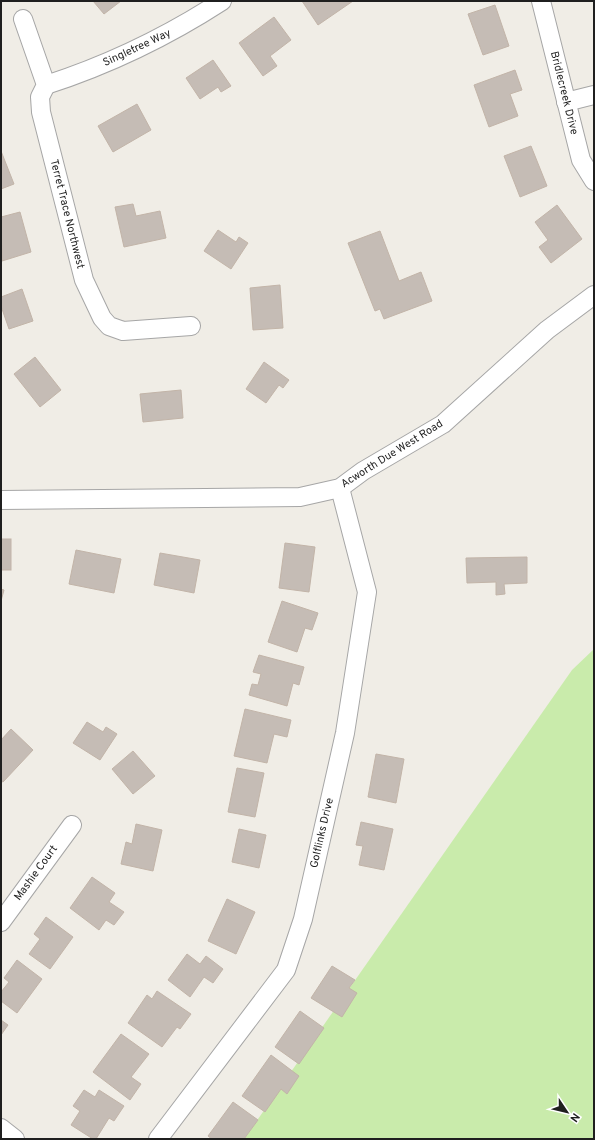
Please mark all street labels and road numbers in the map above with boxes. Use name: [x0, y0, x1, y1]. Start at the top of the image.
street label: Singletree Way: [101, 26, 173, 70]
street label: Bridlecreek Drive: [547, 50, 581, 136]
street label: Terret Trace Northwest: [47, 158, 87, 270]
street label: Acworth Due West Road: [338, 417, 446, 491]
street label: Golflinks Drive: [307, 796, 337, 869]
street label: Mashie Court: [11, 843, 61, 903]

